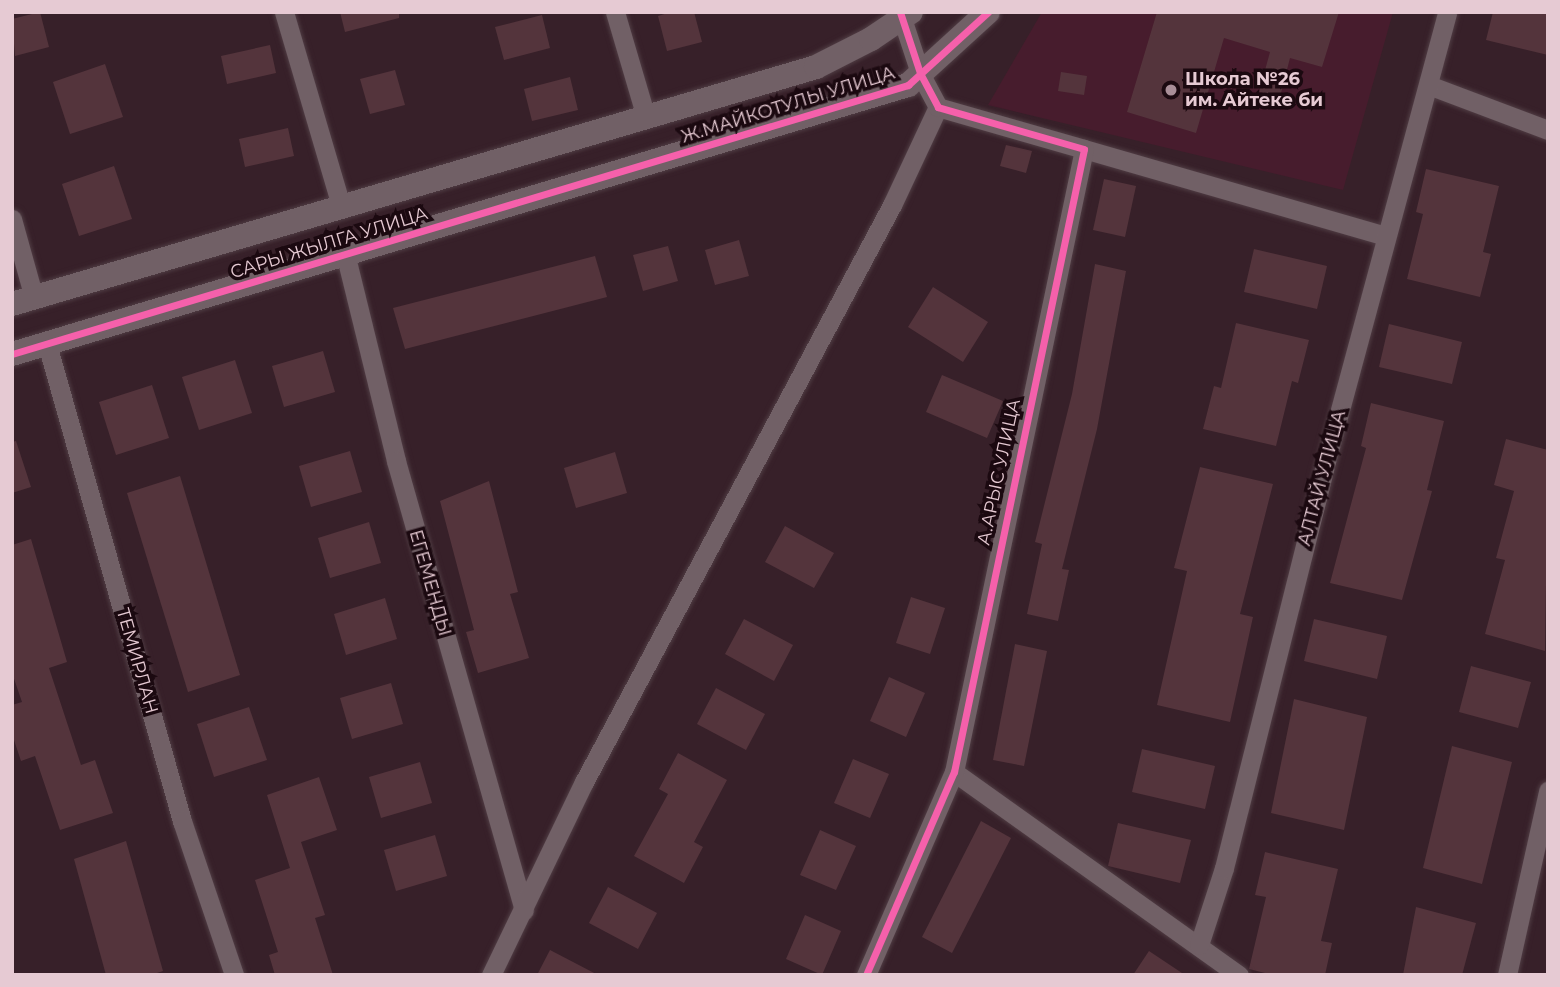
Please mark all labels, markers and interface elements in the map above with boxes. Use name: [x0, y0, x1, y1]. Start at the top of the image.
street label: Ж.МАЙКОТУЛЫ УЛИЦА: [679, 62, 897, 148]
place label: Школа №26 им. Айтеке би: [1185, 69, 1323, 112]
marker: Школа №26 им. Айтеке би: [1163, 82, 1179, 98]
street label: САРЫ ЖЫЛГА УЛИЦА: [228, 203, 430, 283]
street label: А.АРЫС УЛИЦА: [973, 397, 1025, 547]
street label: АЛТАЙ УЛИЦА: [1294, 408, 1350, 548]
street label: ЕГЕМЕНДЫ: [405, 527, 455, 639]
street label: ТЕМИРЛАН: [112, 606, 162, 716]

